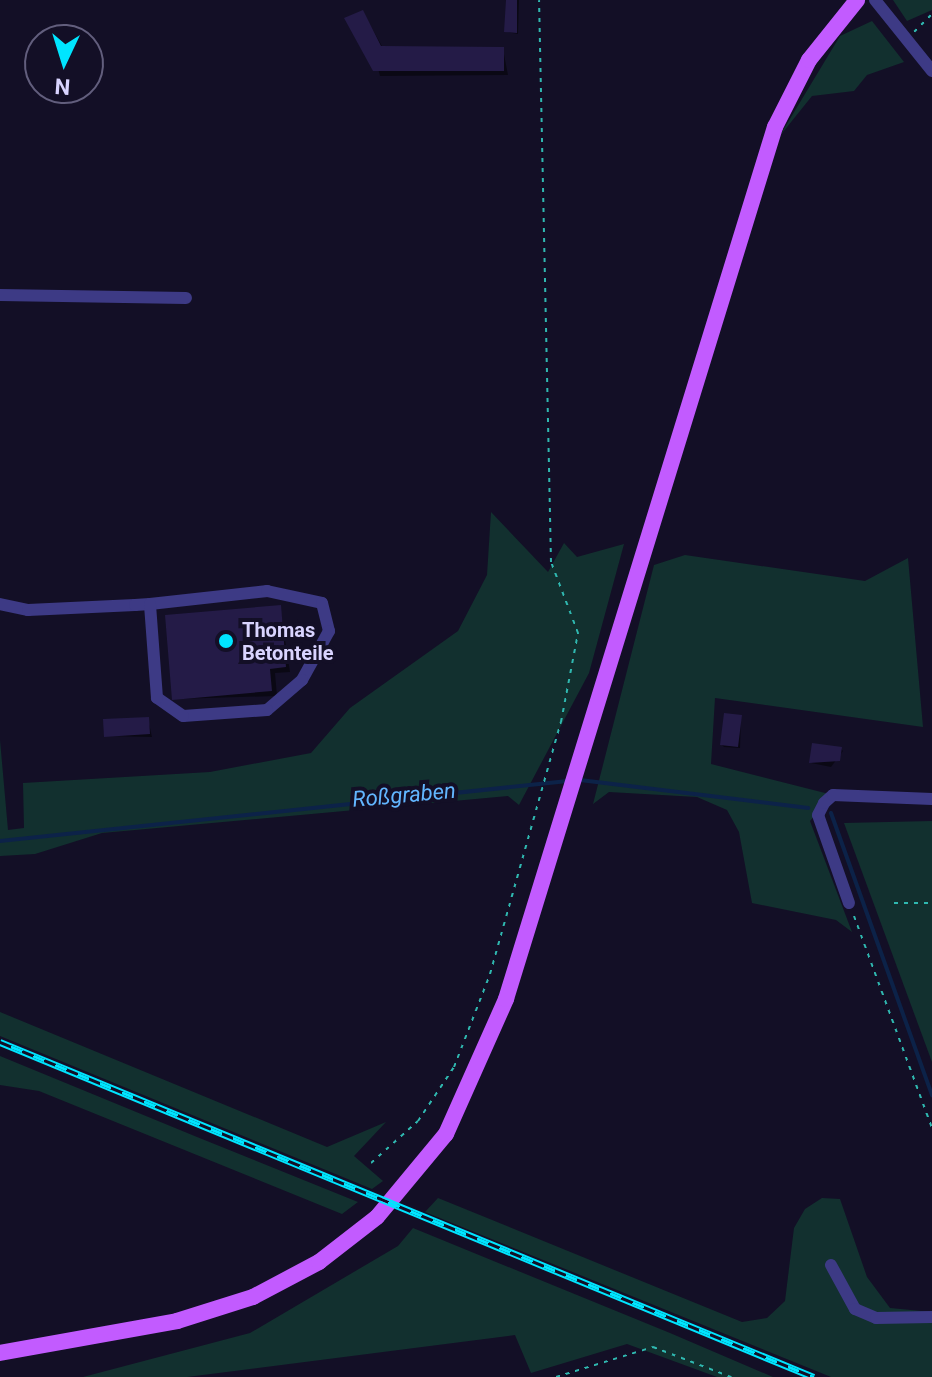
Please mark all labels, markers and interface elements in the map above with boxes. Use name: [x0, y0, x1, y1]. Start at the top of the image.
north arrow: [24, 24, 104, 104]
text: N: [54, 73, 71, 99]
place label: Thomas Betonteile: [242, 618, 334, 665]
marker: Thomas Betonteile: [217, 632, 235, 650]
water label: Roßgraben: [351, 777, 457, 813]

